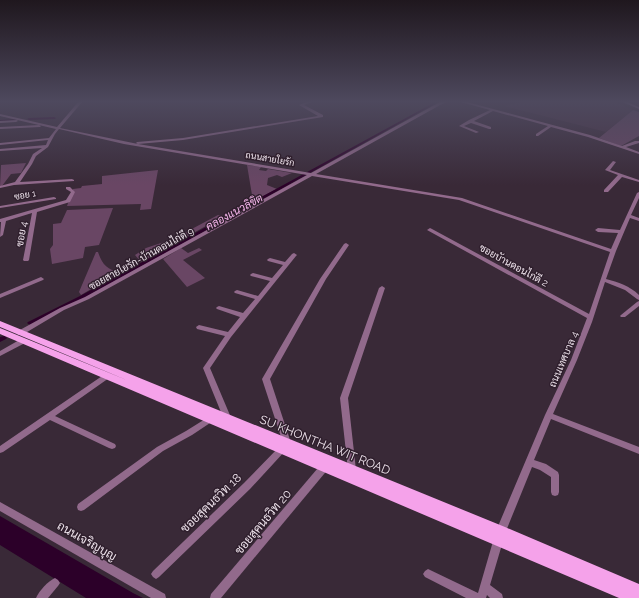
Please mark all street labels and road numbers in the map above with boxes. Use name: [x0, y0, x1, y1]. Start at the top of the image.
street label: ถนนสายใยรัก: [245, 149, 295, 168]
street label: ซอย 1: [13, 188, 37, 202]
street label: ซอย 4: [14, 220, 29, 248]
street label: ซอยสายใยรัก-บ้านดอนไก่ดี 9: [86, 224, 196, 292]
street label: ซอยบัานดอนไก่ดี 2: [477, 241, 551, 289]
street label: ถนนเทศบาล 4: [547, 329, 580, 389]
street label: SU KHONTHA WIT ROAD: [258, 412, 393, 478]
street label: ซอยสุคนธวิท 18: [178, 471, 246, 537]
street label: ซอยสุคนธวิท 20: [232, 487, 296, 559]
street label: ถนนเจริญบุญ: [54, 518, 119, 565]

